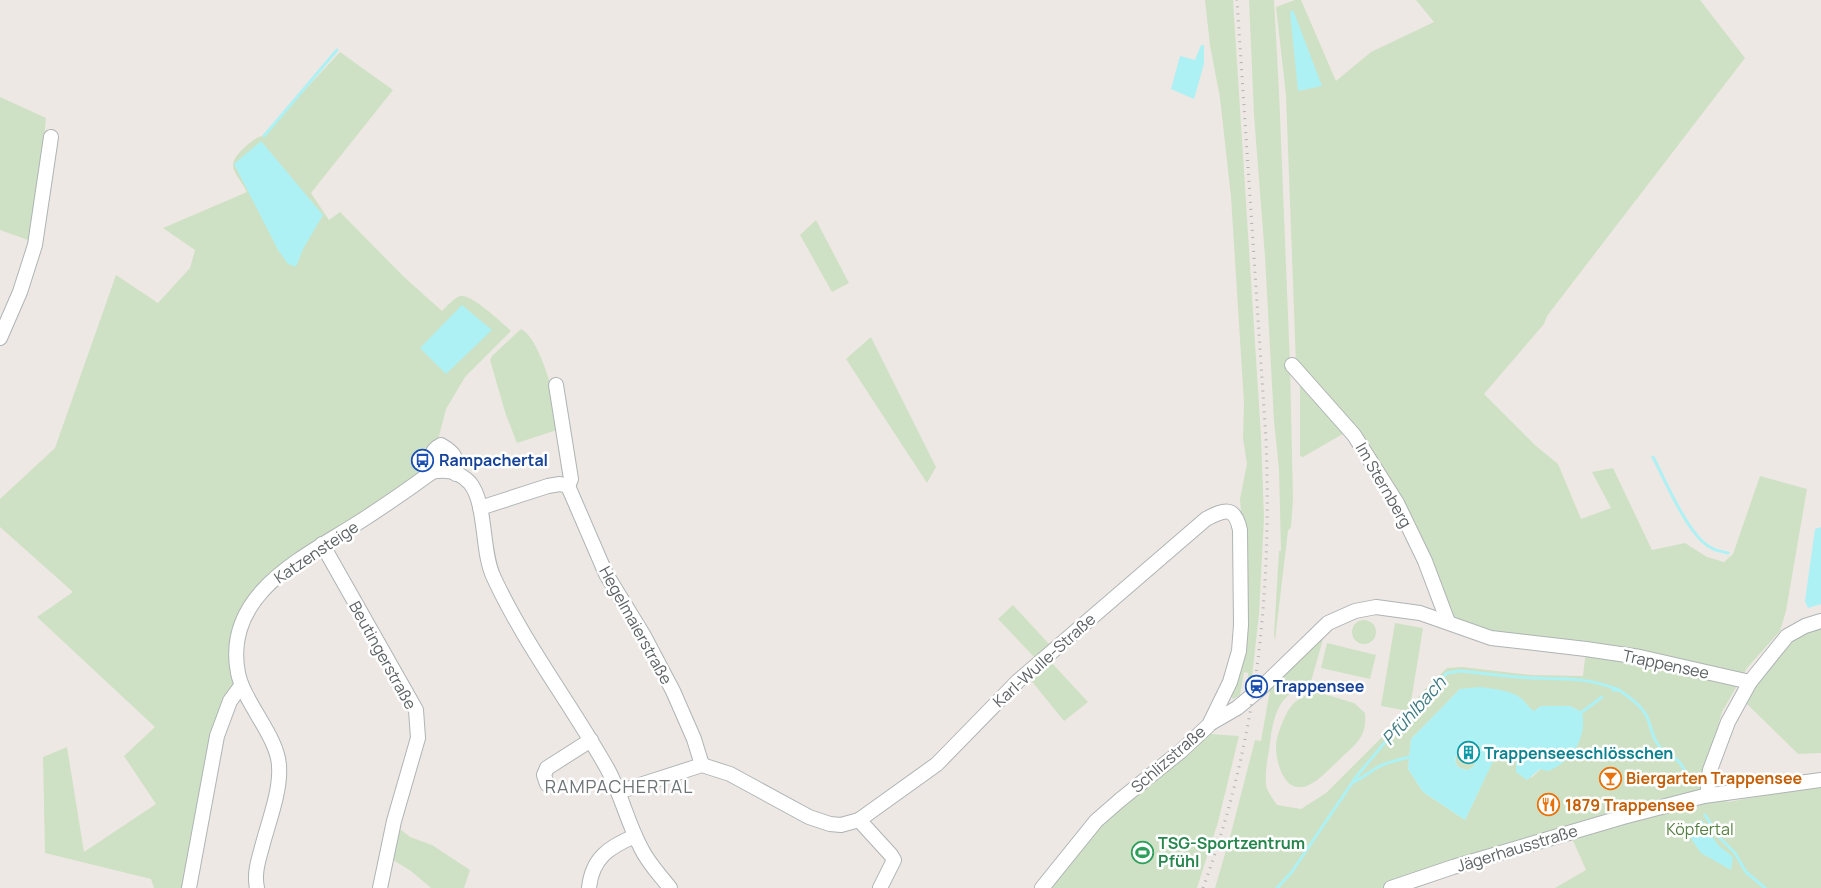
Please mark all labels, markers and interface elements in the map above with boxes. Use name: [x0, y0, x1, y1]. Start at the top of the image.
street label: Im Sternberg: [1351, 438, 1417, 532]
bus stop icon: Rampachertal: [411, 448, 435, 472]
place label: Rampachertal: [439, 449, 548, 471]
street label: Katzensteige: [269, 516, 363, 588]
street label: Hegelmaierstraße: [594, 562, 678, 688]
street label: Beutingerstraße: [344, 597, 422, 713]
street label: Karl-Wulle-Straße: [988, 608, 1100, 712]
street label: Trappensee: [1621, 644, 1711, 684]
water label: Pfühlbach: [1376, 670, 1451, 750]
station icon: Trappensee: [1245, 674, 1269, 698]
place label: Trappensee: [1273, 675, 1365, 697]
street label: Schlizstraße: [1126, 720, 1210, 798]
building icon: Trappenseeschlösschen: [1456, 741, 1480, 765]
place label: Trappenseeschlösschen: [1484, 742, 1673, 764]
bar icon: Biergarten Trappensee: [1598, 766, 1622, 790]
place label: Biergarten Trappensee: [1626, 767, 1803, 789]
district label: RAMPACHERTAL: [545, 774, 693, 798]
restaurant icon: 1879 Trappensee: [1537, 793, 1561, 817]
place label: 1879 Trappensee: [1565, 794, 1695, 816]
park label: Köpfertal: [1666, 818, 1734, 840]
street label: Jägerhausstraße: [1454, 819, 1580, 877]
place label: TSG-Sportzentrum Pfühl: [1158, 832, 1305, 872]
sports icon: TSG-Sportzentrum Pfühl: [1130, 840, 1154, 864]

